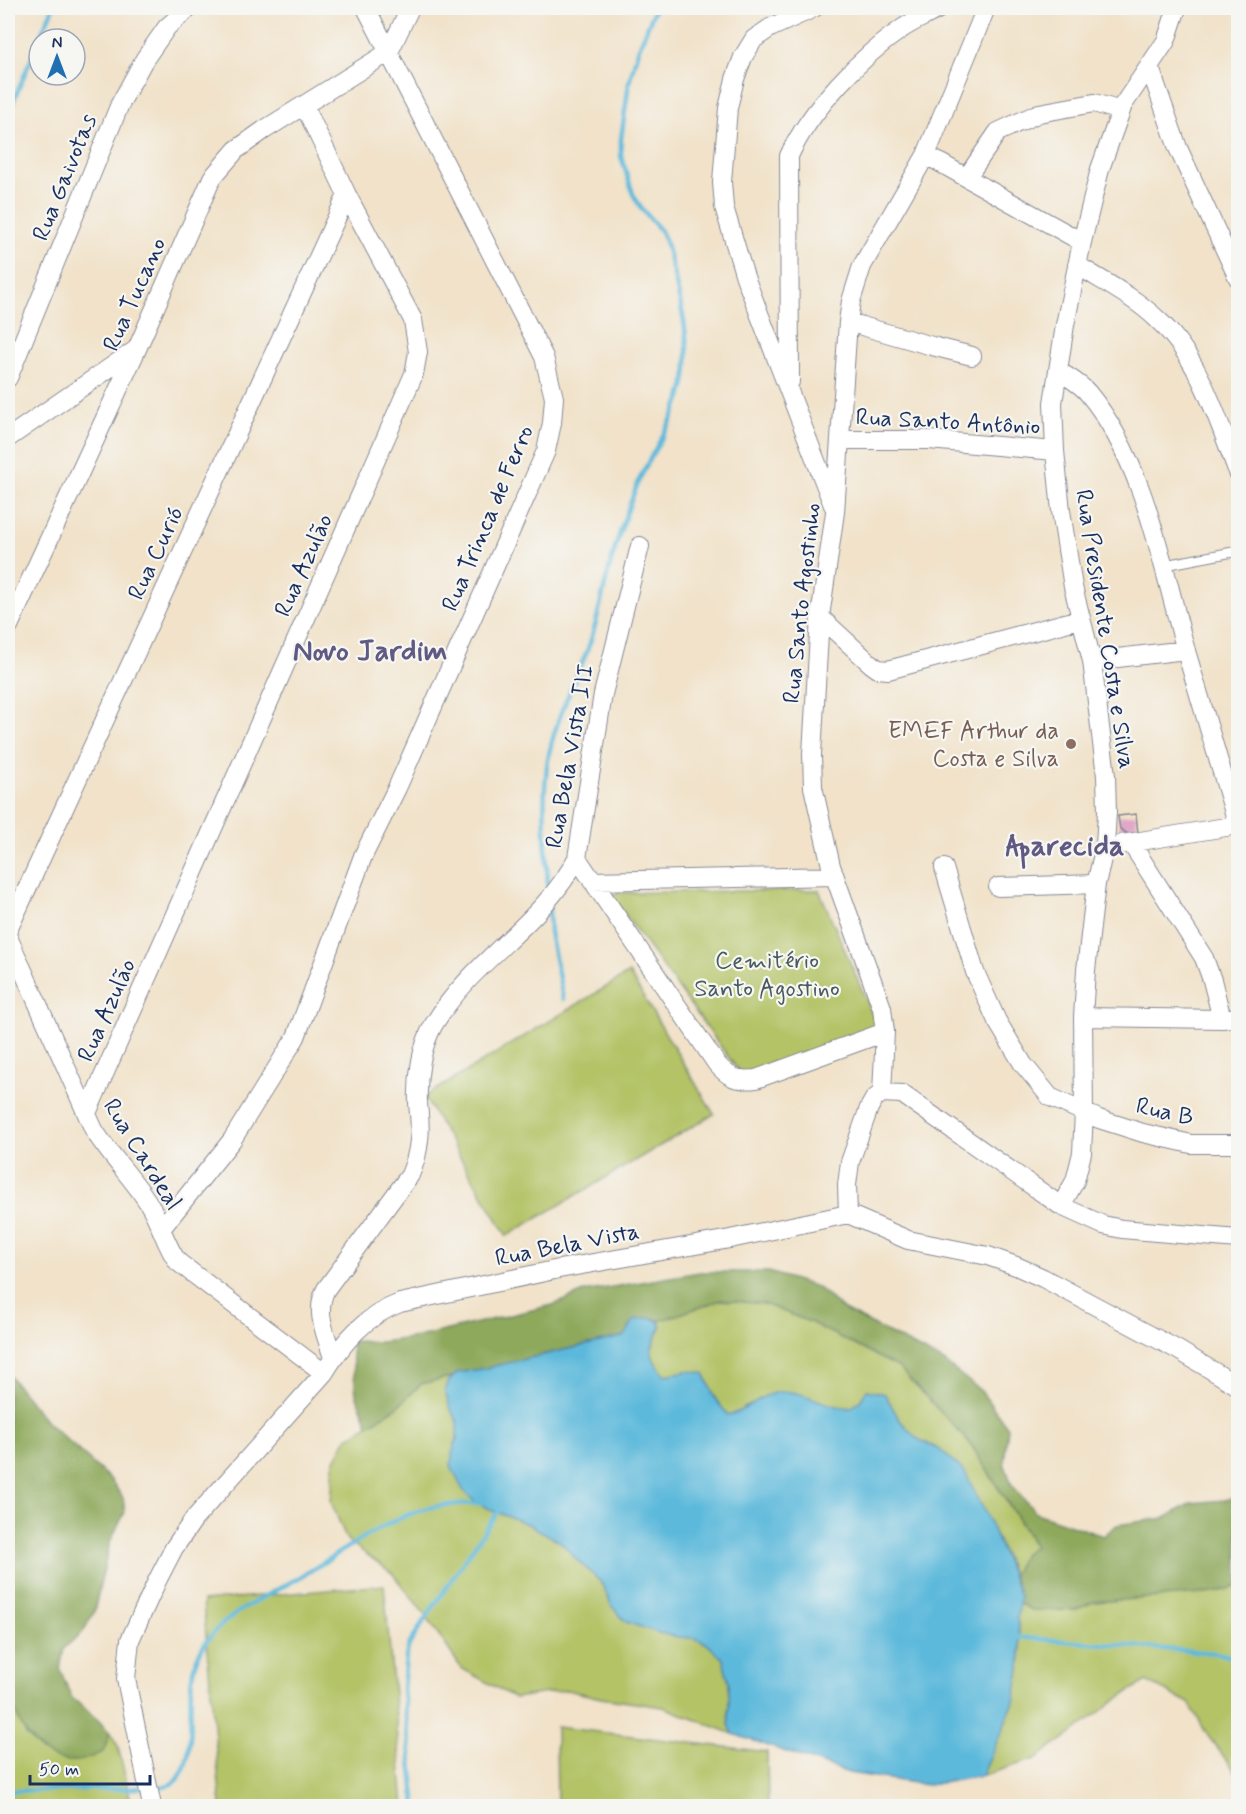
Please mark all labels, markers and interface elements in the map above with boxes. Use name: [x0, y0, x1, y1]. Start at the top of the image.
north arrow: [27, 27, 87, 87]
text: N: [52, 33, 62, 54]
street label: Rua Gaivotas: [26, 109, 105, 246]
street label: Rua Tucano: [97, 233, 174, 356]
street label: Rua Santo Antônio: [855, 402, 1041, 443]
street label: Rua Trinca de Ferro: [435, 421, 542, 616]
street label: Rua Presidente Costa e Silva: [1067, 487, 1142, 771]
street label: Rua Santo Agostinho: [777, 501, 828, 705]
street label: Rua Curió: [121, 502, 191, 605]
street label: Rua Azulão: [268, 509, 341, 622]
district label: Novo Jardim: [293, 632, 447, 671]
street label: Rua Bela Vista III: [539, 662, 602, 851]
place label: EMEF Arthur da Costa e Silva: [888, 716, 1059, 775]
marker: EMEF Arthur da Costa e Silva: [1064, 737, 1078, 751]
district label: Aparecida: [1006, 827, 1124, 869]
park label: Cemitério Santo Agostino: [694, 946, 840, 1005]
street label: Rua Azulão: [71, 954, 144, 1067]
street label: Rua B: [1133, 1091, 1197, 1134]
street label: Rua Cardeal: [95, 1093, 188, 1216]
street label: Rua Bela Vista: [492, 1216, 642, 1275]
scale bar: [30, 1748, 150, 1786]
text: 50 m: [39, 1758, 79, 1782]

